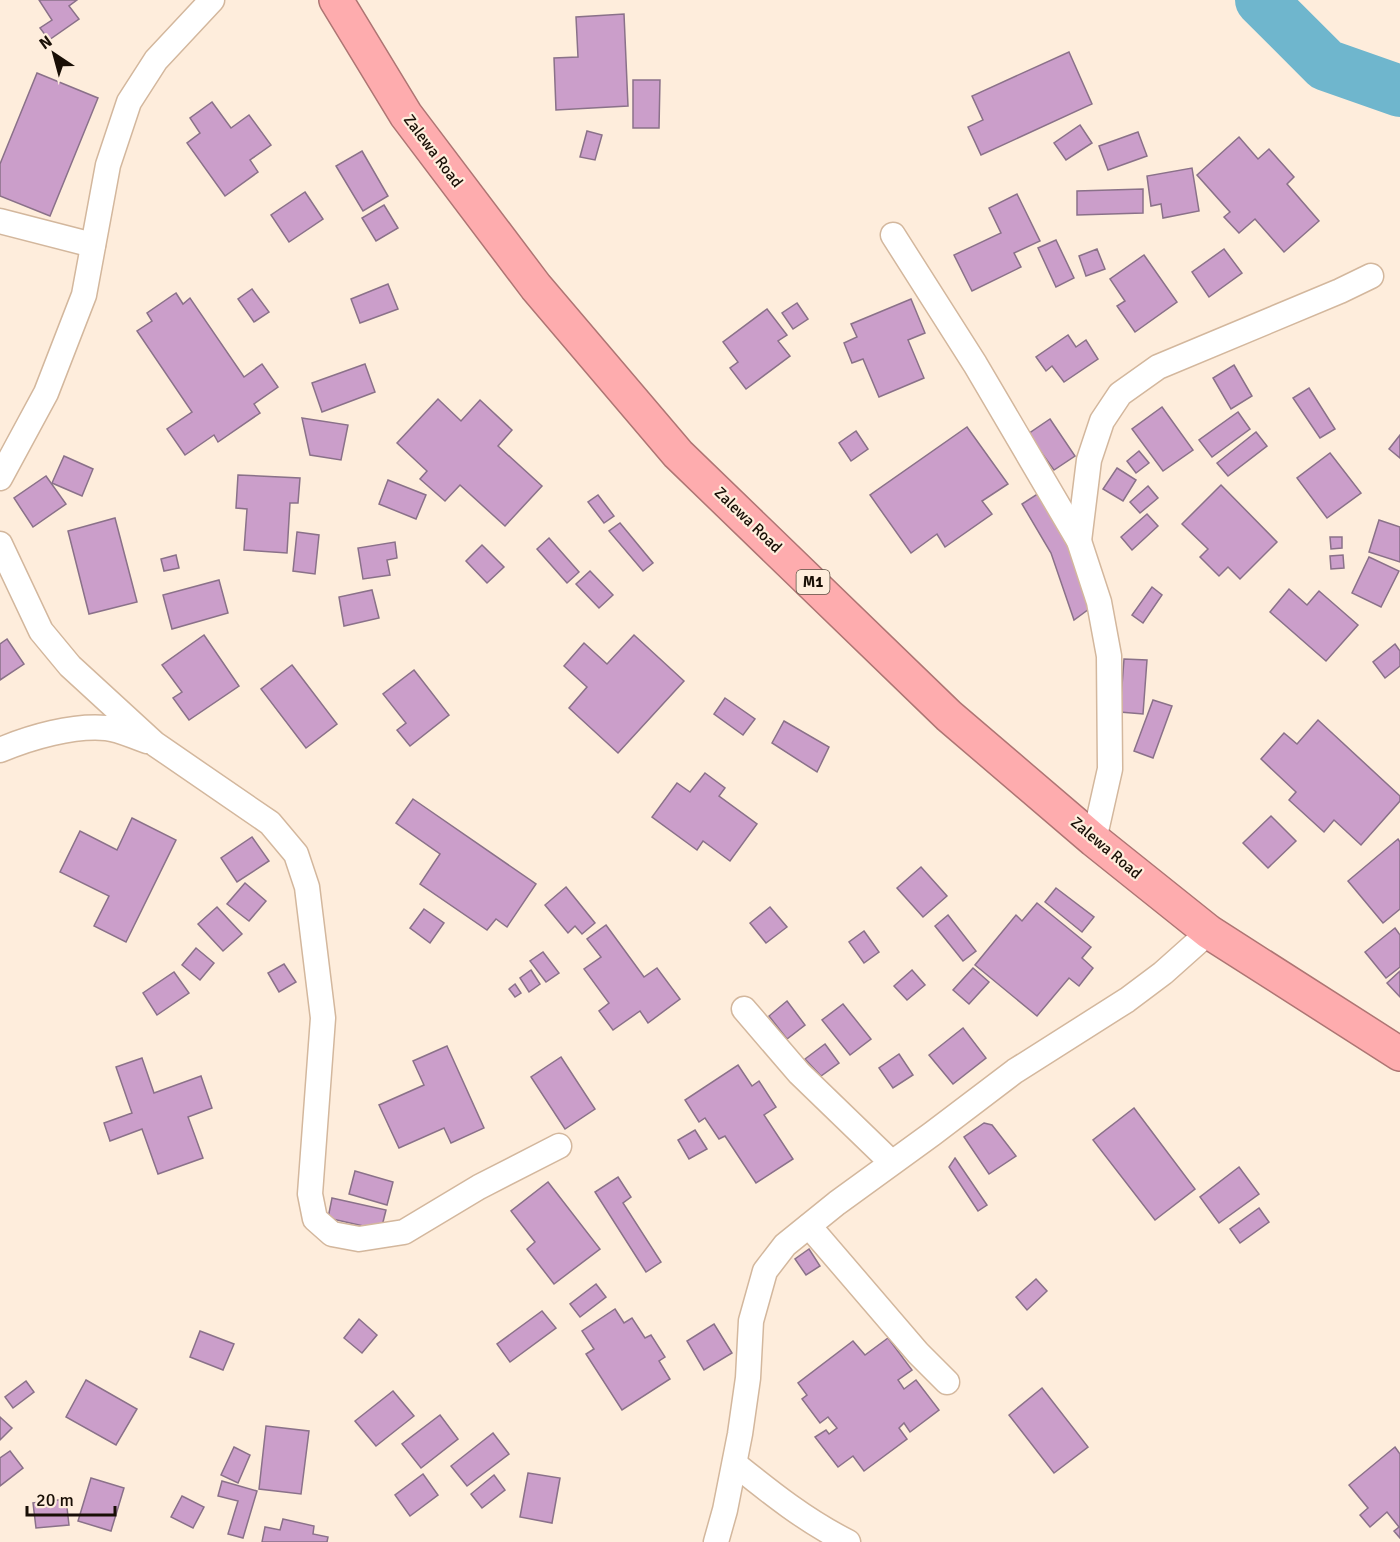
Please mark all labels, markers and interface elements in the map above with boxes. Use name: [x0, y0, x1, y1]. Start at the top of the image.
north arrow: [24, 24, 84, 84]
text: N: [35, 31, 56, 54]
street label: Zalewa Road: [399, 110, 467, 192]
street label: Zalewa Road: [710, 483, 786, 557]
road number: M1: [796, 570, 830, 594]
street label: Zalewa Road: [1066, 813, 1146, 883]
scale bar: [27, 1479, 116, 1517]
text: 20 m: [36, 1489, 74, 1511]

